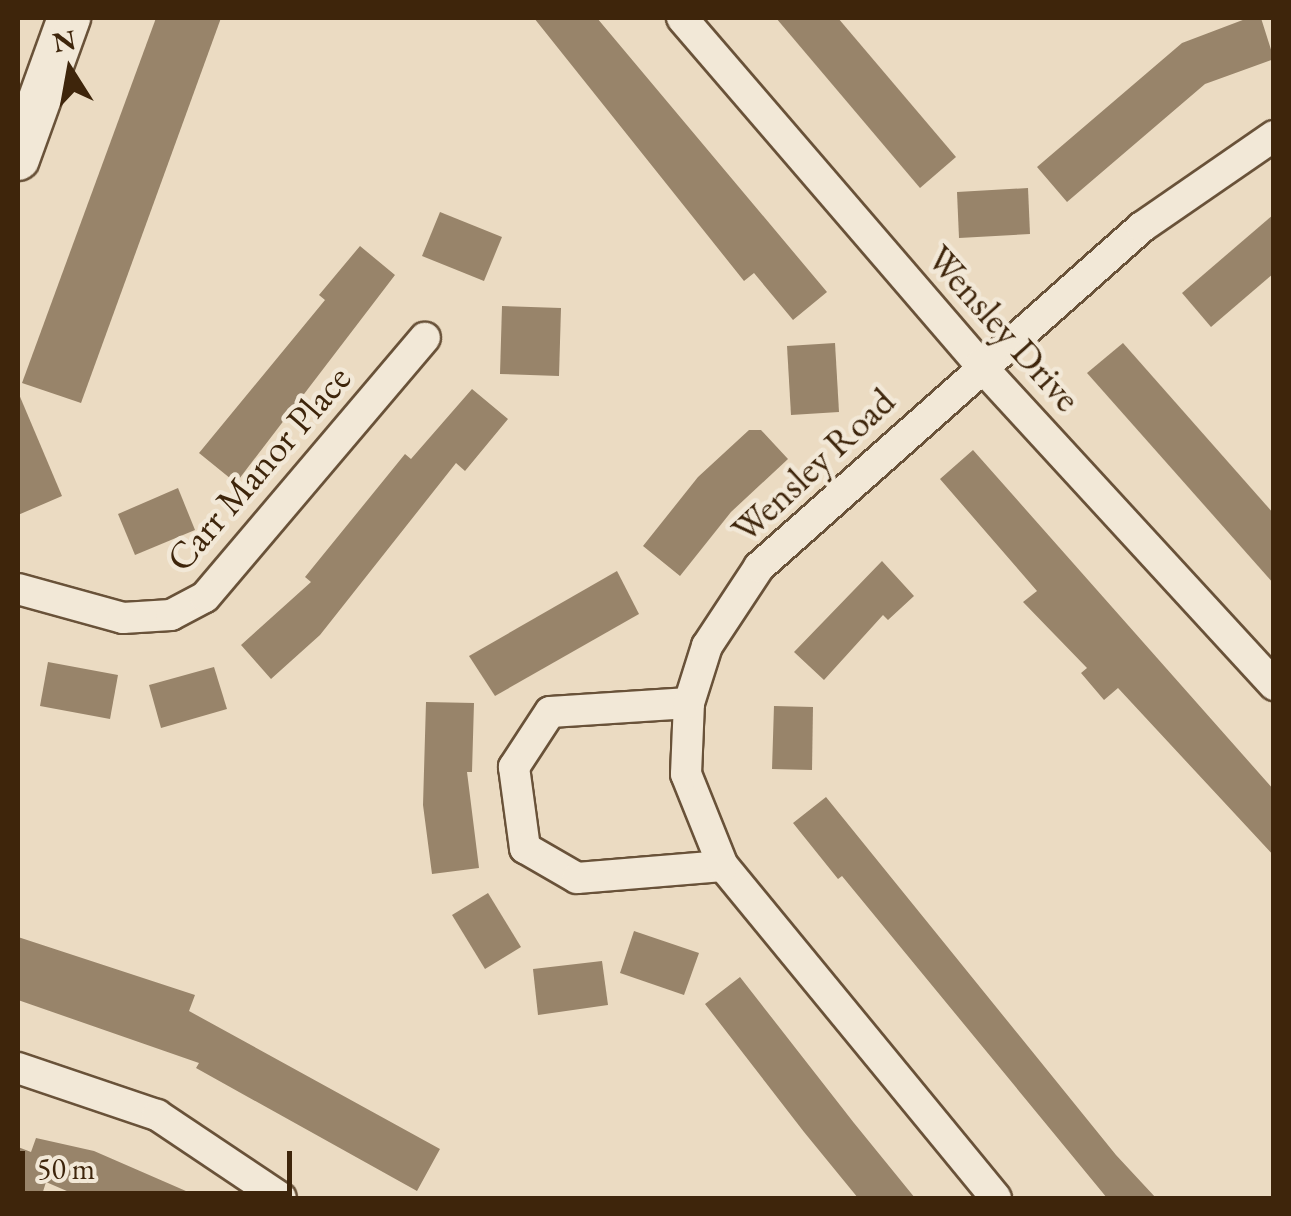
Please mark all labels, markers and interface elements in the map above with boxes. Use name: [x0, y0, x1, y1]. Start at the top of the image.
north arrow: [20, 20, 120, 120]
text: N: [50, 21, 79, 60]
street label: Wensley Drive: [918, 236, 1090, 420]
street label: Carr Manor Place: [156, 356, 360, 580]
street label: Wensley Road: [722, 378, 904, 552]
scale bar: [25, 1131, 298, 1193]
text: 50 m: [37, 1149, 95, 1188]

